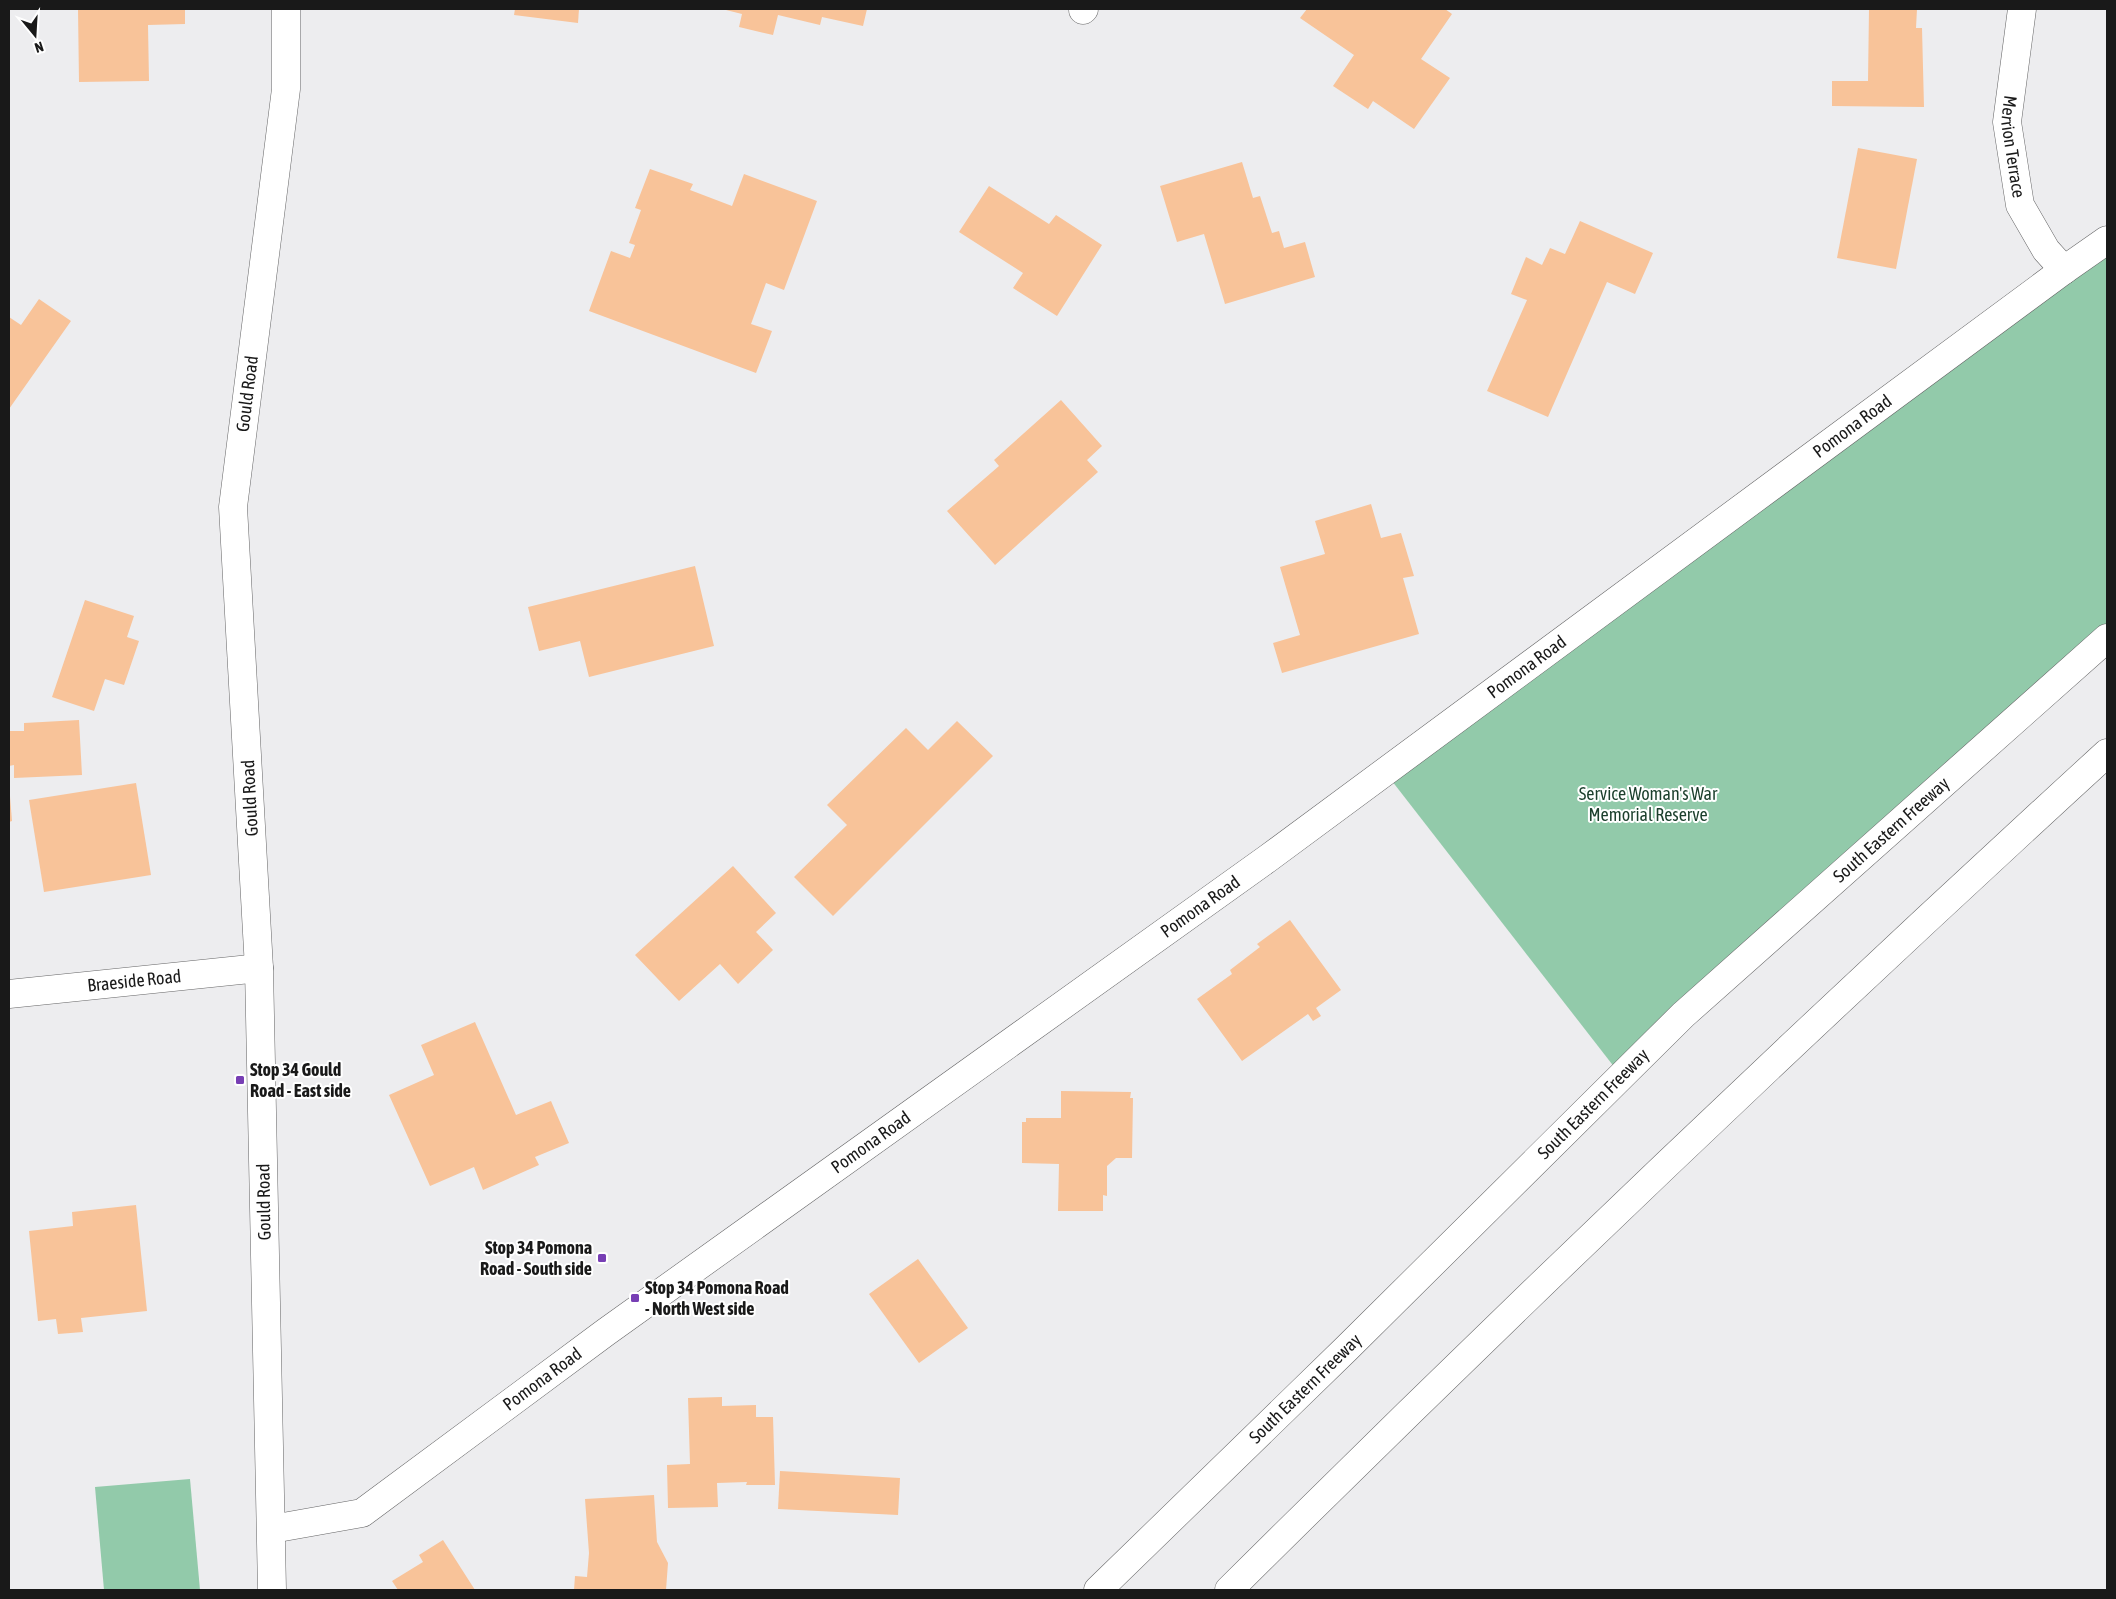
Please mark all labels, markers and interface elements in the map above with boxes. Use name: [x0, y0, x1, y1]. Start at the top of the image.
north arrow: [10, 10, 60, 60]
text: N: [33, 38, 45, 56]
street label: Merrion Terrace: [1997, 94, 2030, 199]
street label: Gould Road: [232, 354, 262, 433]
street label: Pomona Road: [1809, 390, 1896, 462]
street label: Pomona Road: [1483, 631, 1570, 703]
street label: Gould Road: [237, 759, 262, 837]
street label: South Eastern Freeway: [1829, 772, 1953, 886]
park label: Service Woman's War Memorial Reserve: [1579, 783, 1718, 825]
street label: Pomona Road: [1156, 871, 1244, 942]
street label: Braeside Road: [86, 965, 182, 996]
street label: South Eastern Freeway: [1533, 1044, 1653, 1163]
place label: Stop 34 Gould Road - East side: [250, 1059, 351, 1101]
marker: Stop 34 Gould Road - East side: [234, 1074, 246, 1086]
street label: Pomona Road: [827, 1107, 914, 1177]
street label: Gould Road: [252, 1164, 275, 1241]
place label: Stop 34 Pomona Road - South side: [480, 1237, 592, 1279]
marker: Stop 34 Pomona Road - South side: [596, 1252, 608, 1264]
place label: Stop 34 Pomona Road - North West side: [645, 1277, 789, 1319]
marker: Stop 34 Pomona Road - North West side: [629, 1292, 641, 1304]
street label: South Eastern Freeway: [1245, 1329, 1365, 1447]
street label: Pomona Road: [499, 1343, 585, 1415]

